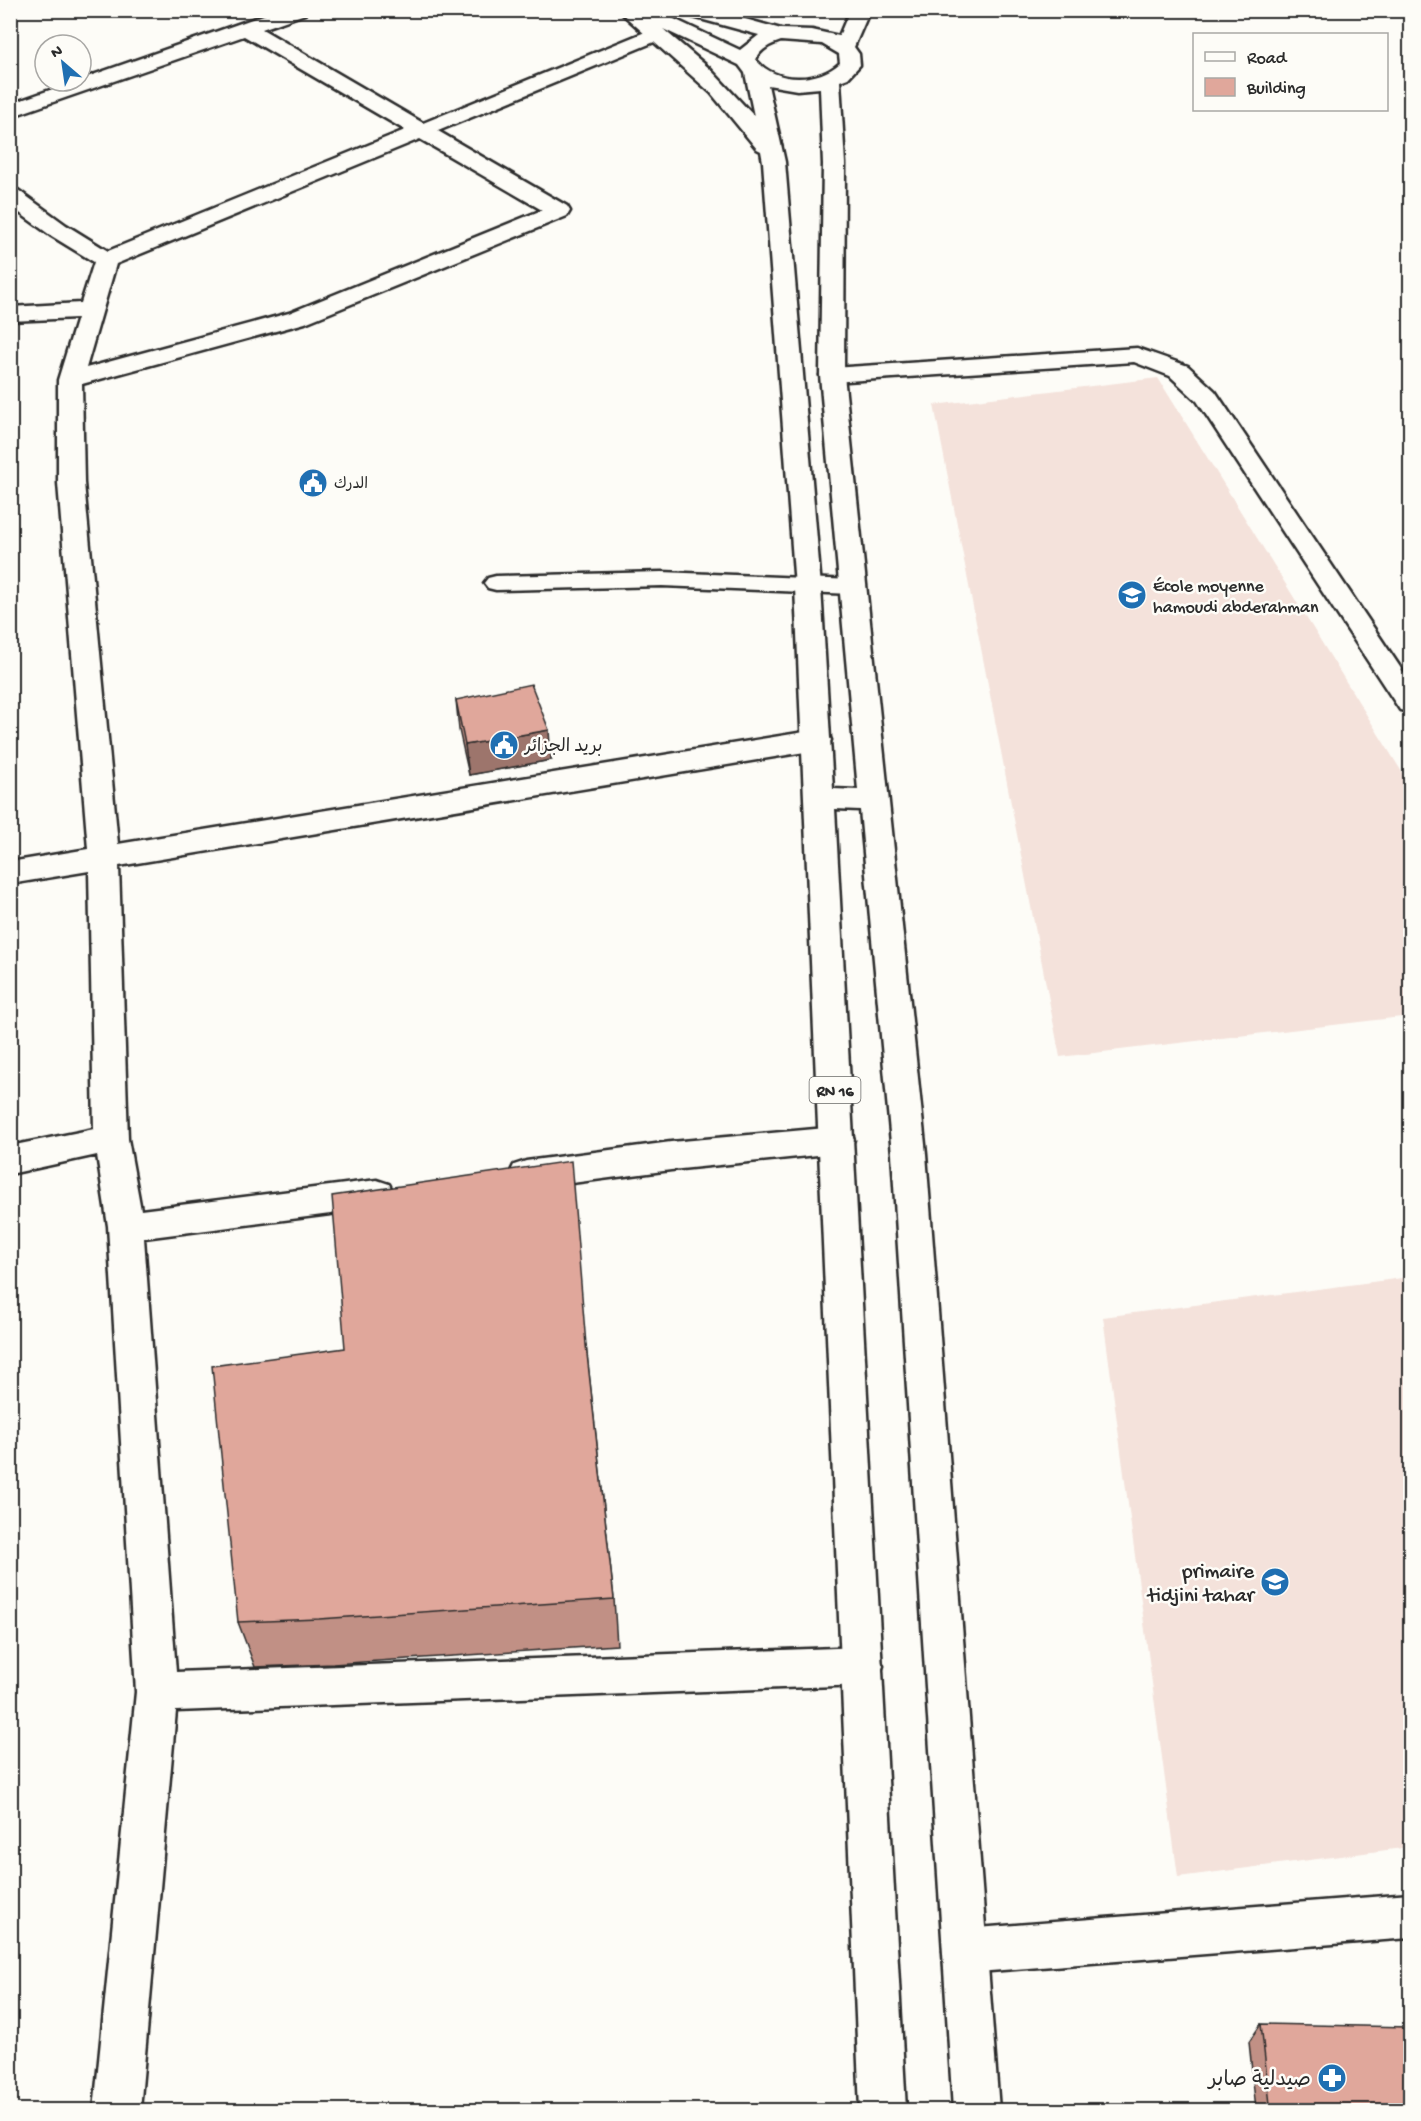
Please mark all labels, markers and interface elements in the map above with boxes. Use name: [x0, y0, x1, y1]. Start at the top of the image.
north arrow: [33, 33, 93, 93]
legend: [1193, 33, 1388, 111]
text: N: [48, 42, 67, 64]
text: Road: [1247, 49, 1288, 70]
text: Building: [1246, 79, 1306, 100]
public building icon: الدرك: [297, 467, 329, 499]
place label: الدرك: [334, 476, 368, 494]
place label: École moyenne hamoudi abderahman: [1153, 577, 1319, 619]
school or university icon: École moyenne hamoudi abderahman: [1116, 579, 1148, 611]
public building icon: بريد الجزائر: [488, 729, 520, 761]
place label: بريد الجزائر: [523, 737, 603, 758]
road number: RN 16: [810, 1077, 860, 1103]
place label: primaire tidjini tahar: [1146, 1561, 1256, 1610]
school or university icon: primaire tidjini tahar: [1259, 1566, 1291, 1598]
pharmacy icon: صيدلية صابر: [1316, 2062, 1348, 2094]
place label: صيدلية صابر: [1207, 2069, 1311, 2094]

